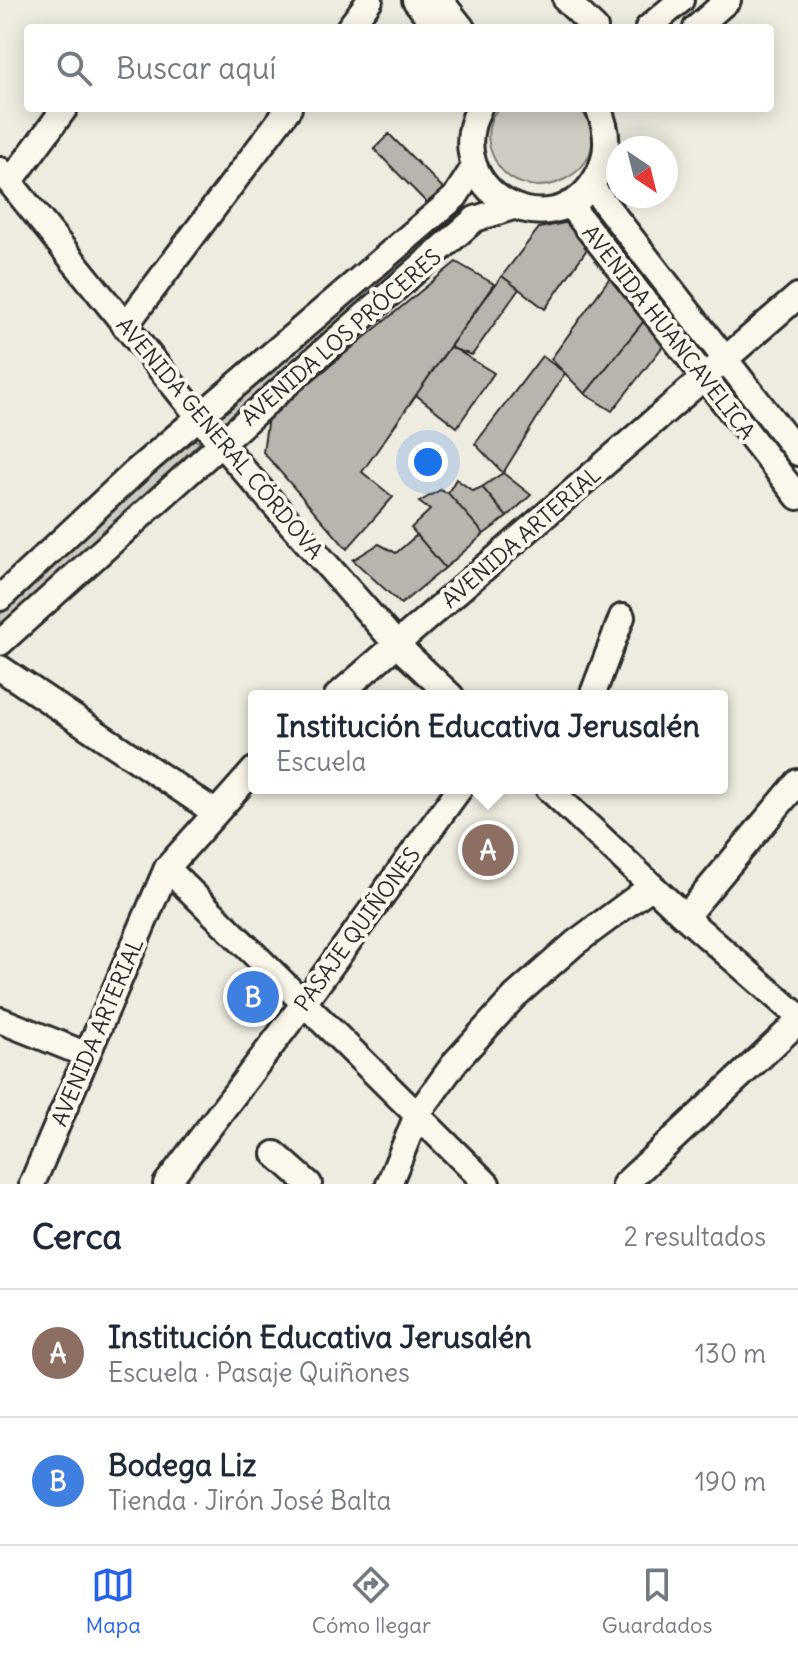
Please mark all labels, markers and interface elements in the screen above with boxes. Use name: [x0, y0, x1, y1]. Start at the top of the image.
search box: [24, 24, 774, 112]
icon: search: [52, 46, 96, 90]
text: Buscar aquí: [116, 49, 276, 87]
north arrow: [606, 136, 678, 208]
street label: AVENIDA HUANCAVELICA: [577, 219, 761, 445]
street label: AVENIDA LOS PRÓCERES: [235, 243, 447, 431]
street label: AVENIDA GENERAL CÓRDOVA: [111, 311, 329, 565]
your location: [408, 442, 448, 482]
street label: AVENIDA ARTERIAL: [436, 460, 606, 614]
popup: [248, 690, 728, 794]
text: Institución Educativa Jerusalén: [276, 707, 700, 745]
text: Escuela: [276, 745, 366, 778]
pin: A: [462, 820, 514, 880]
street label: PASAJE QUIÑONES: [288, 841, 426, 1017]
street label: AVENIDA ARTERIAL: [45, 934, 149, 1130]
pin: B: [227, 967, 279, 1027]
text: Cerca: [32, 1215, 122, 1258]
text: 2 resultados: [624, 1220, 766, 1253]
text: Institución Educativa Jerusalén: [108, 1318, 532, 1356]
text: A: [50, 1337, 66, 1370]
text: 130 m: [695, 1337, 766, 1370]
text: Escuela · Pasaje Quiñones: [108, 1356, 410, 1389]
text: Bodega Liz: [108, 1446, 257, 1484]
text: B: [49, 1465, 67, 1498]
text: 190 m: [695, 1465, 766, 1498]
text: Tienda · Jirón José Balta: [108, 1484, 391, 1517]
tab: Mapa: [85, 1563, 141, 1639]
tab: Cómo llegar: [312, 1563, 431, 1639]
tab: Guardados: [602, 1563, 713, 1639]

